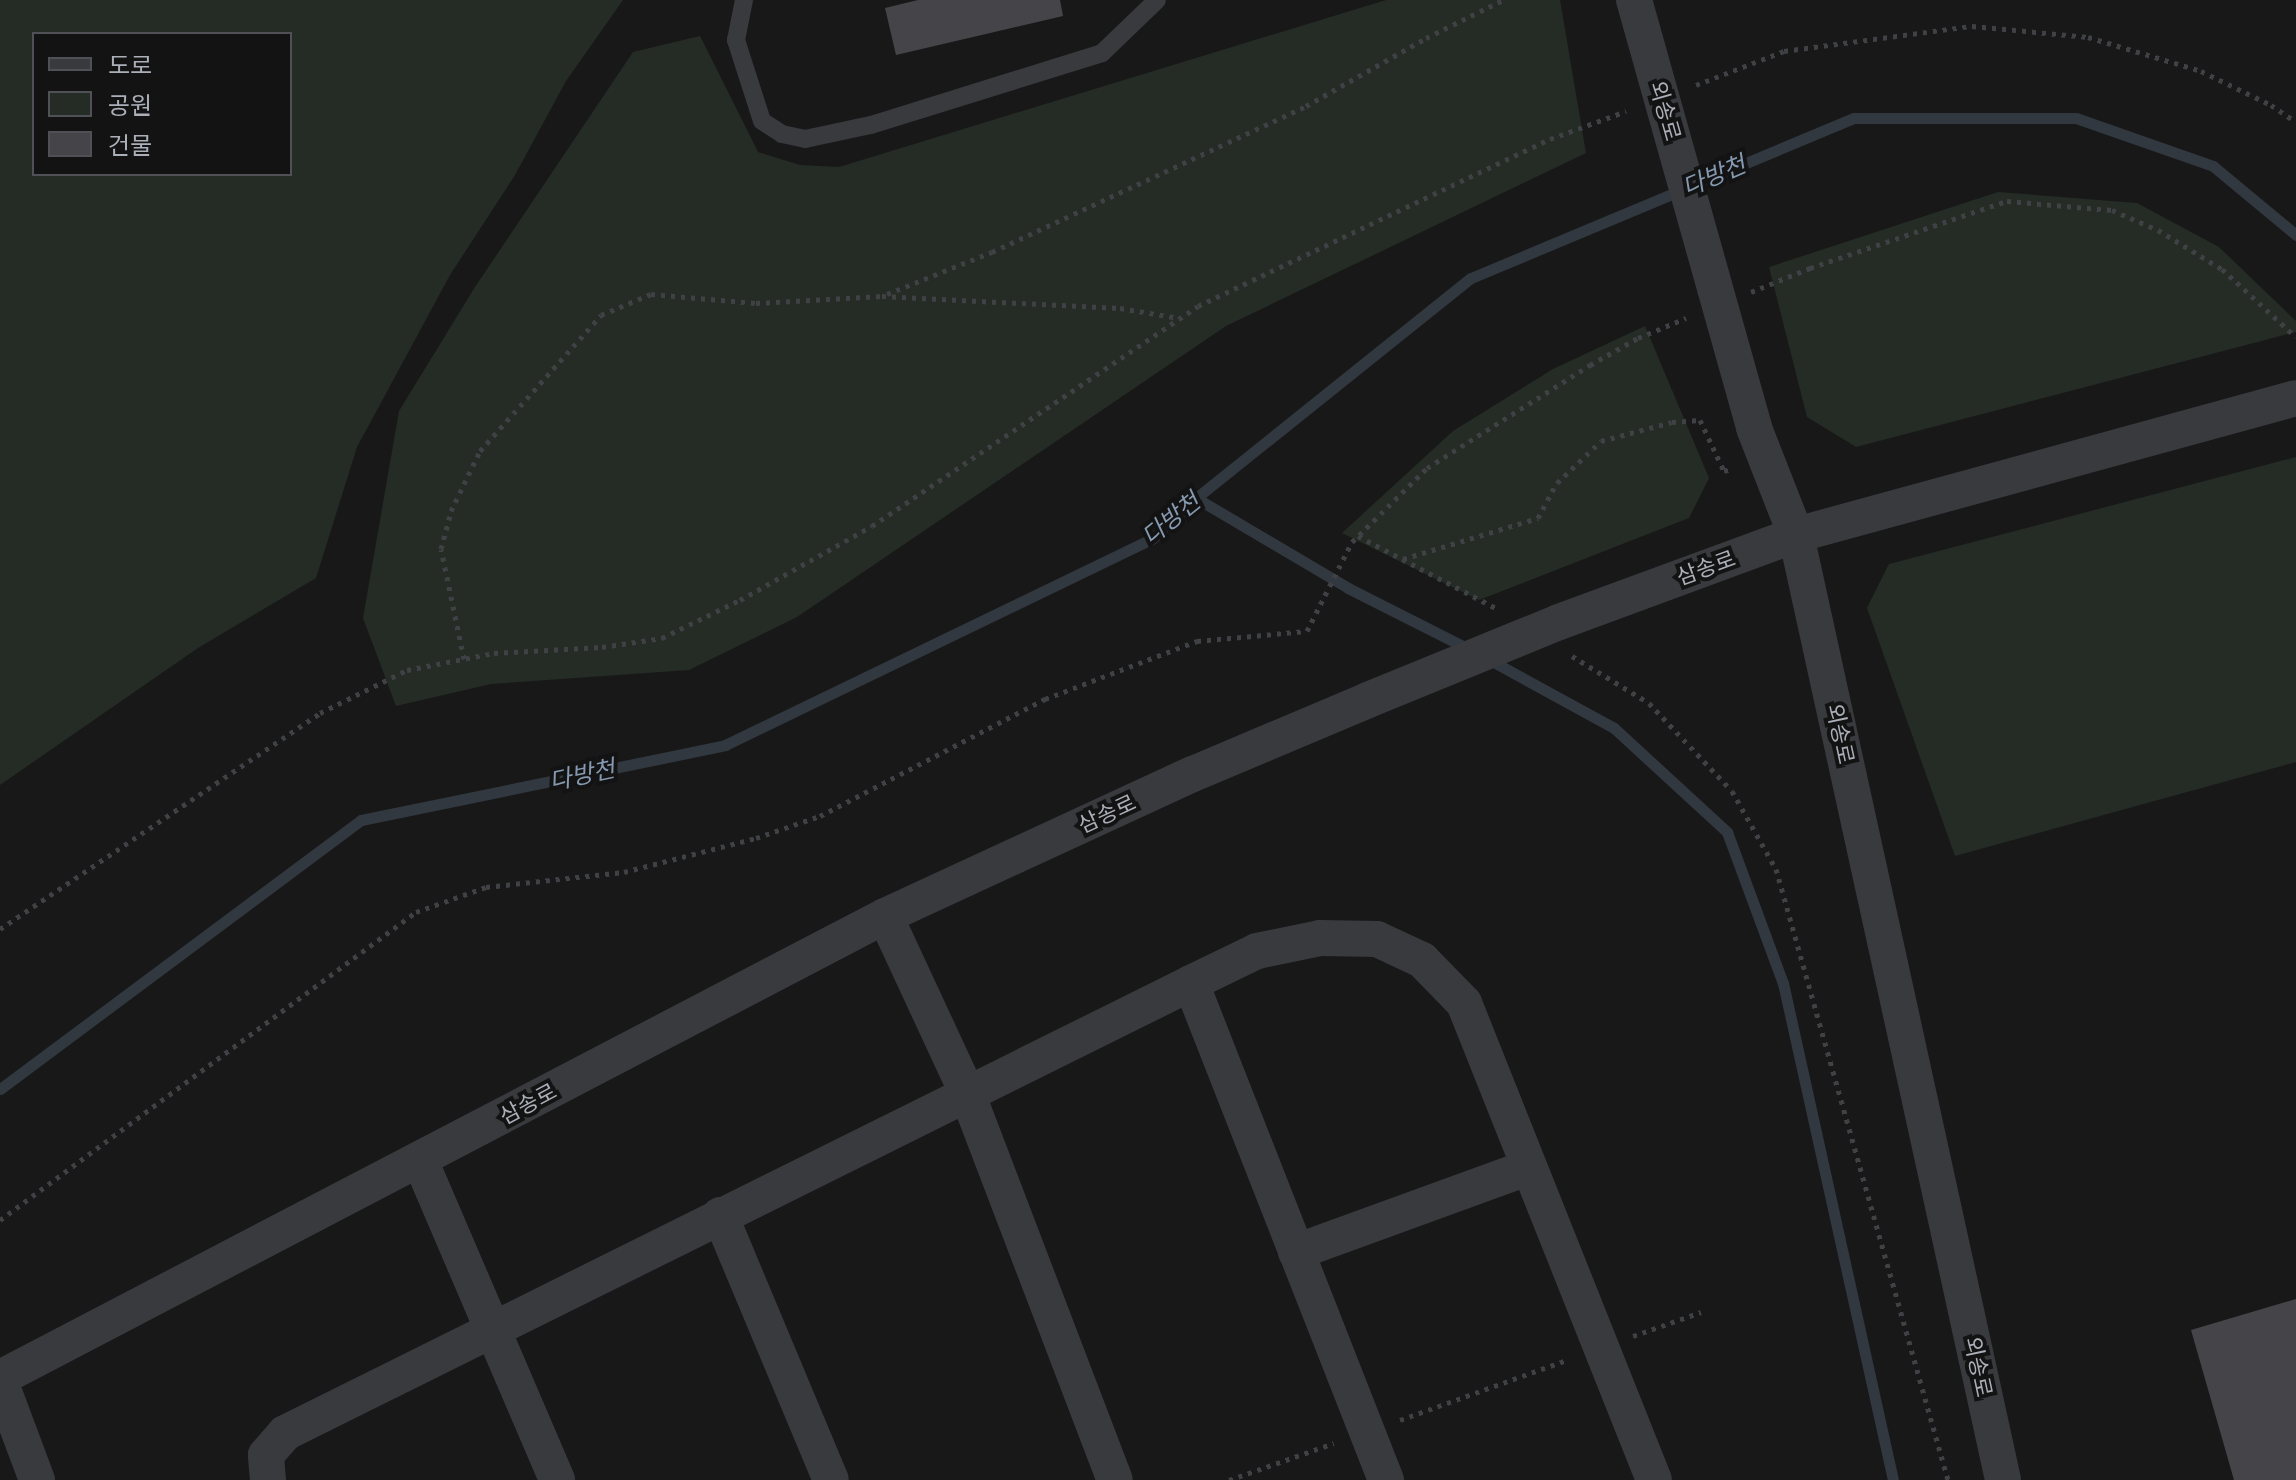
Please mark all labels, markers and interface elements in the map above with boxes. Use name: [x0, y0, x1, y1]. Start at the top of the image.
legend: [32, 32, 292, 176]
text: 도로: [108, 47, 152, 83]
street label: 외송로: [1644, 78, 1686, 144]
text: 공원: [108, 87, 152, 123]
text: 건물: [108, 127, 152, 163]
water label: 다방천: [1678, 150, 1750, 202]
water label: 다방천: [1136, 487, 1206, 551]
street label: 삼송로: [1673, 545, 1739, 591]
street label: 외송로: [1821, 702, 1859, 766]
water label: 다방천: [547, 754, 617, 796]
street label: 삼송로: [1074, 789, 1140, 839]
street label: 삼송로: [495, 1078, 561, 1130]
street label: 외송로: [1959, 1335, 1997, 1399]

